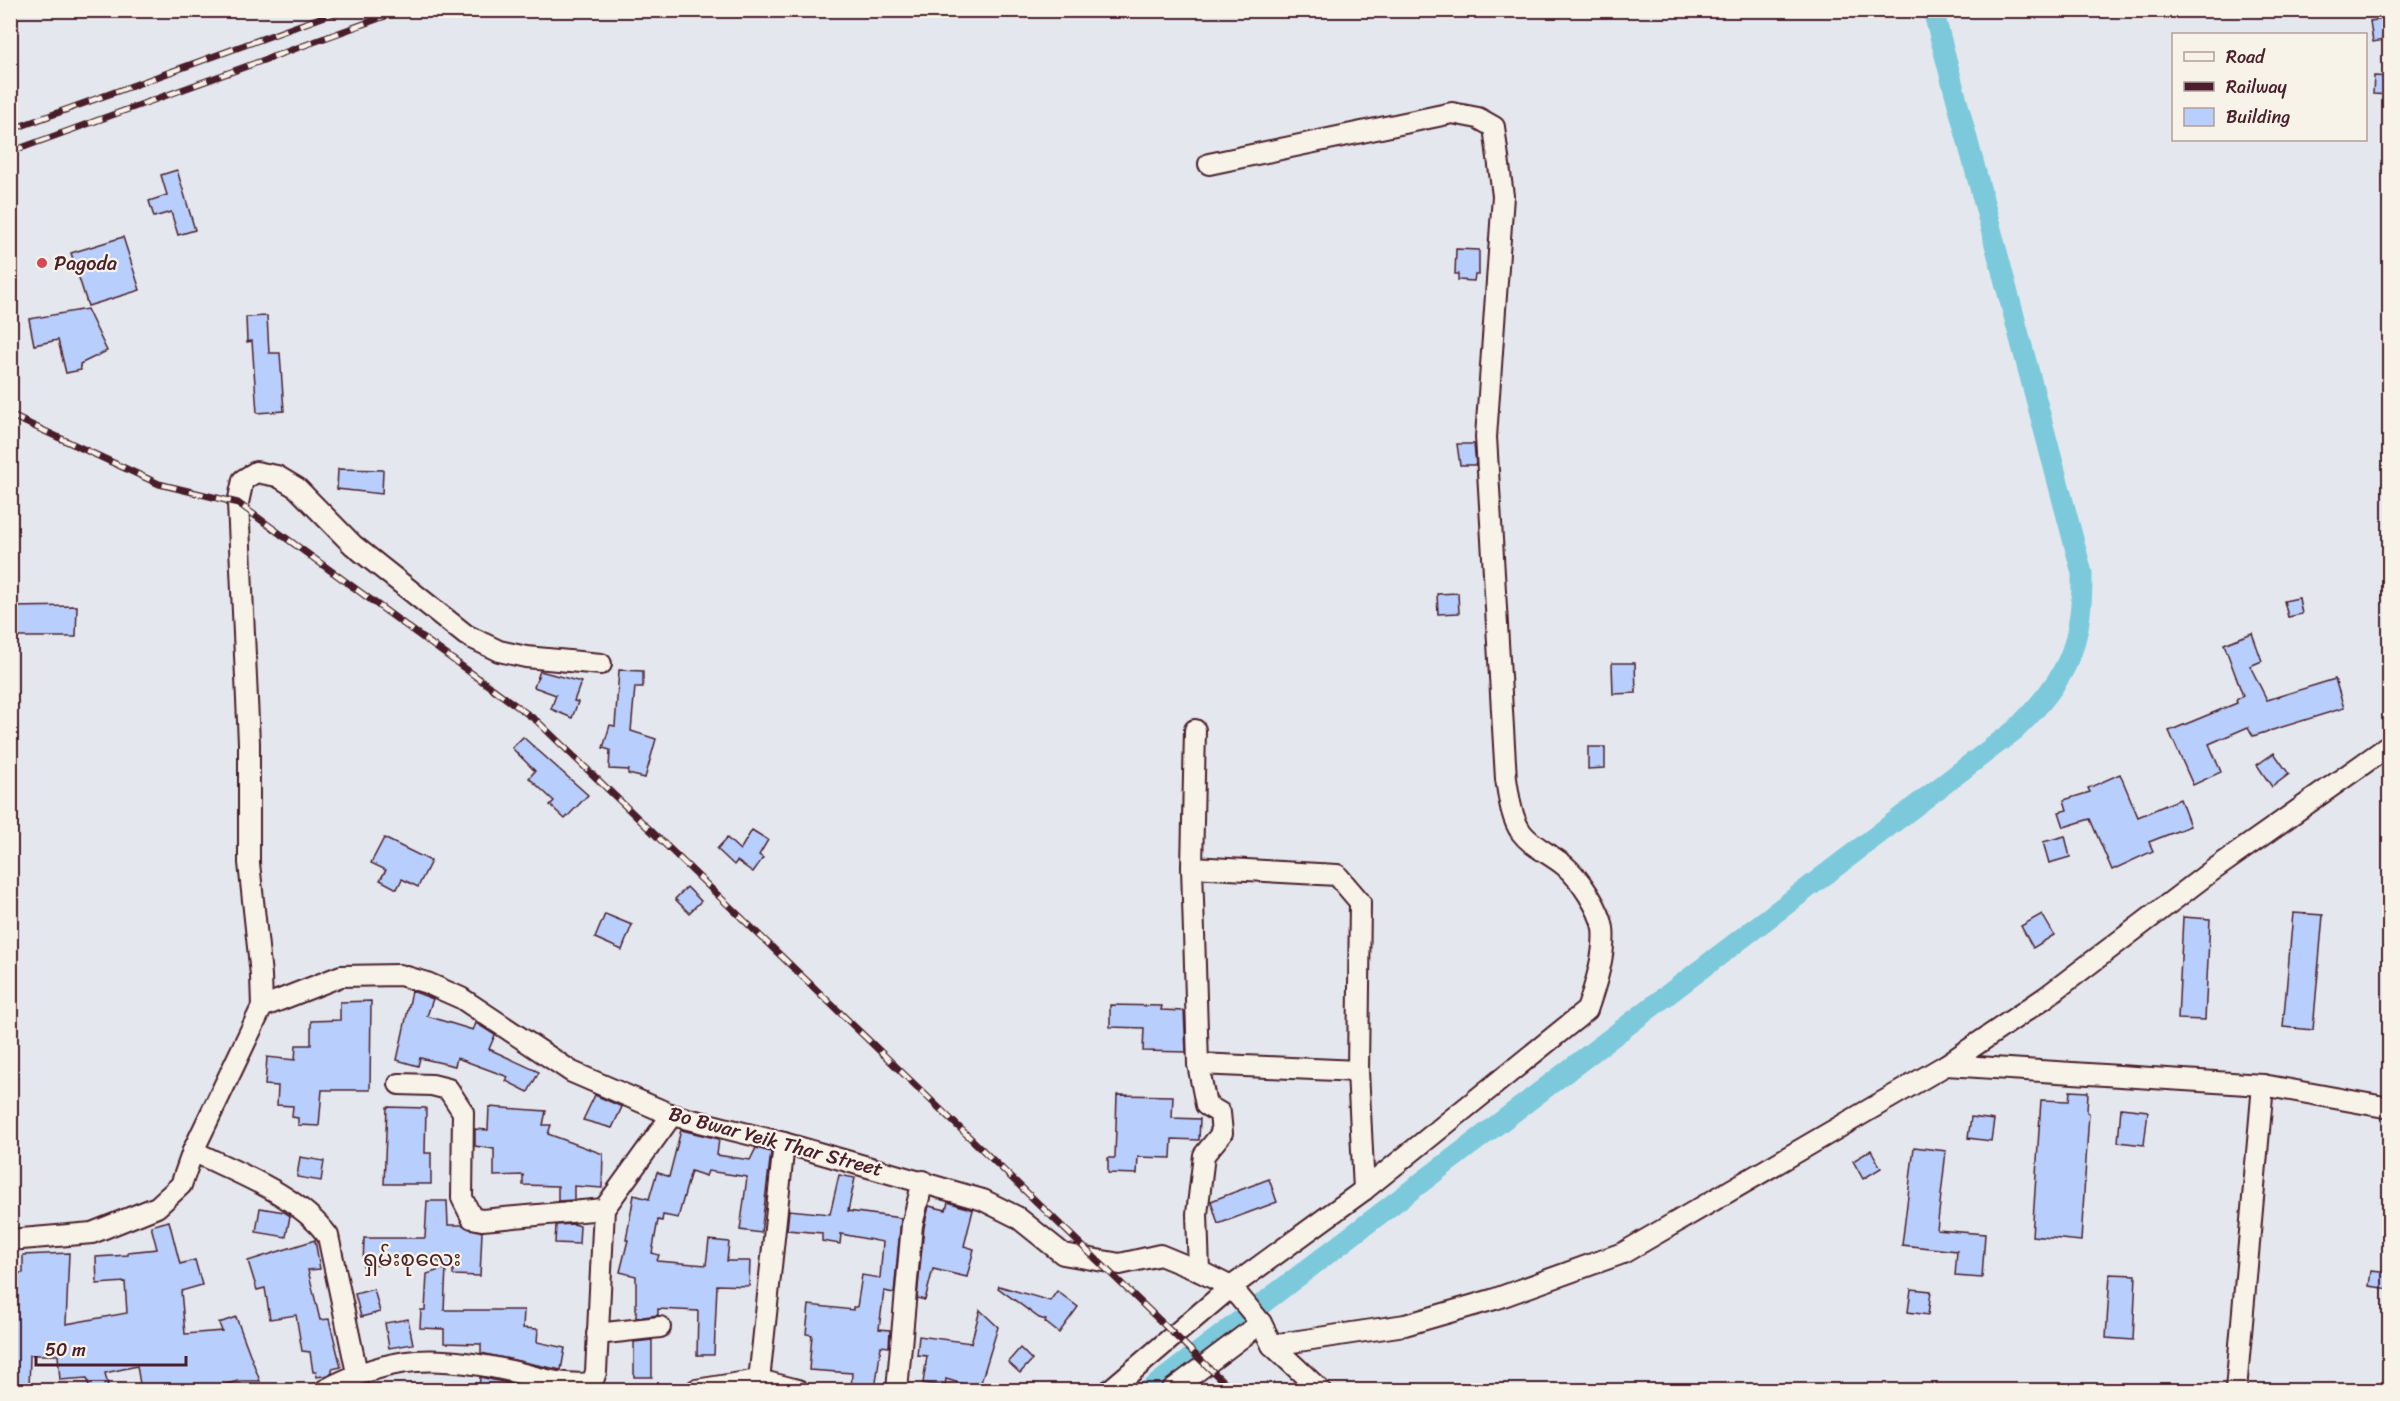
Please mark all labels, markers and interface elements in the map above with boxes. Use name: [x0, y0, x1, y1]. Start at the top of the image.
legend: [2172, 33, 2367, 141]
text: Road: [2226, 41, 2266, 73]
text: Railway: [2226, 71, 2288, 103]
text: Building: [2226, 101, 2290, 133]
place label: Pagoda: [54, 246, 117, 281]
marker: Pagoda: [35, 256, 49, 270]
street label: Bo Bwar Yeik Thar Street: [665, 1096, 887, 1187]
district label: ရှမ်းစုလေး: [363, 1239, 461, 1278]
scale bar: [36, 1329, 186, 1367]
text: 50 m: [45, 1334, 86, 1366]

